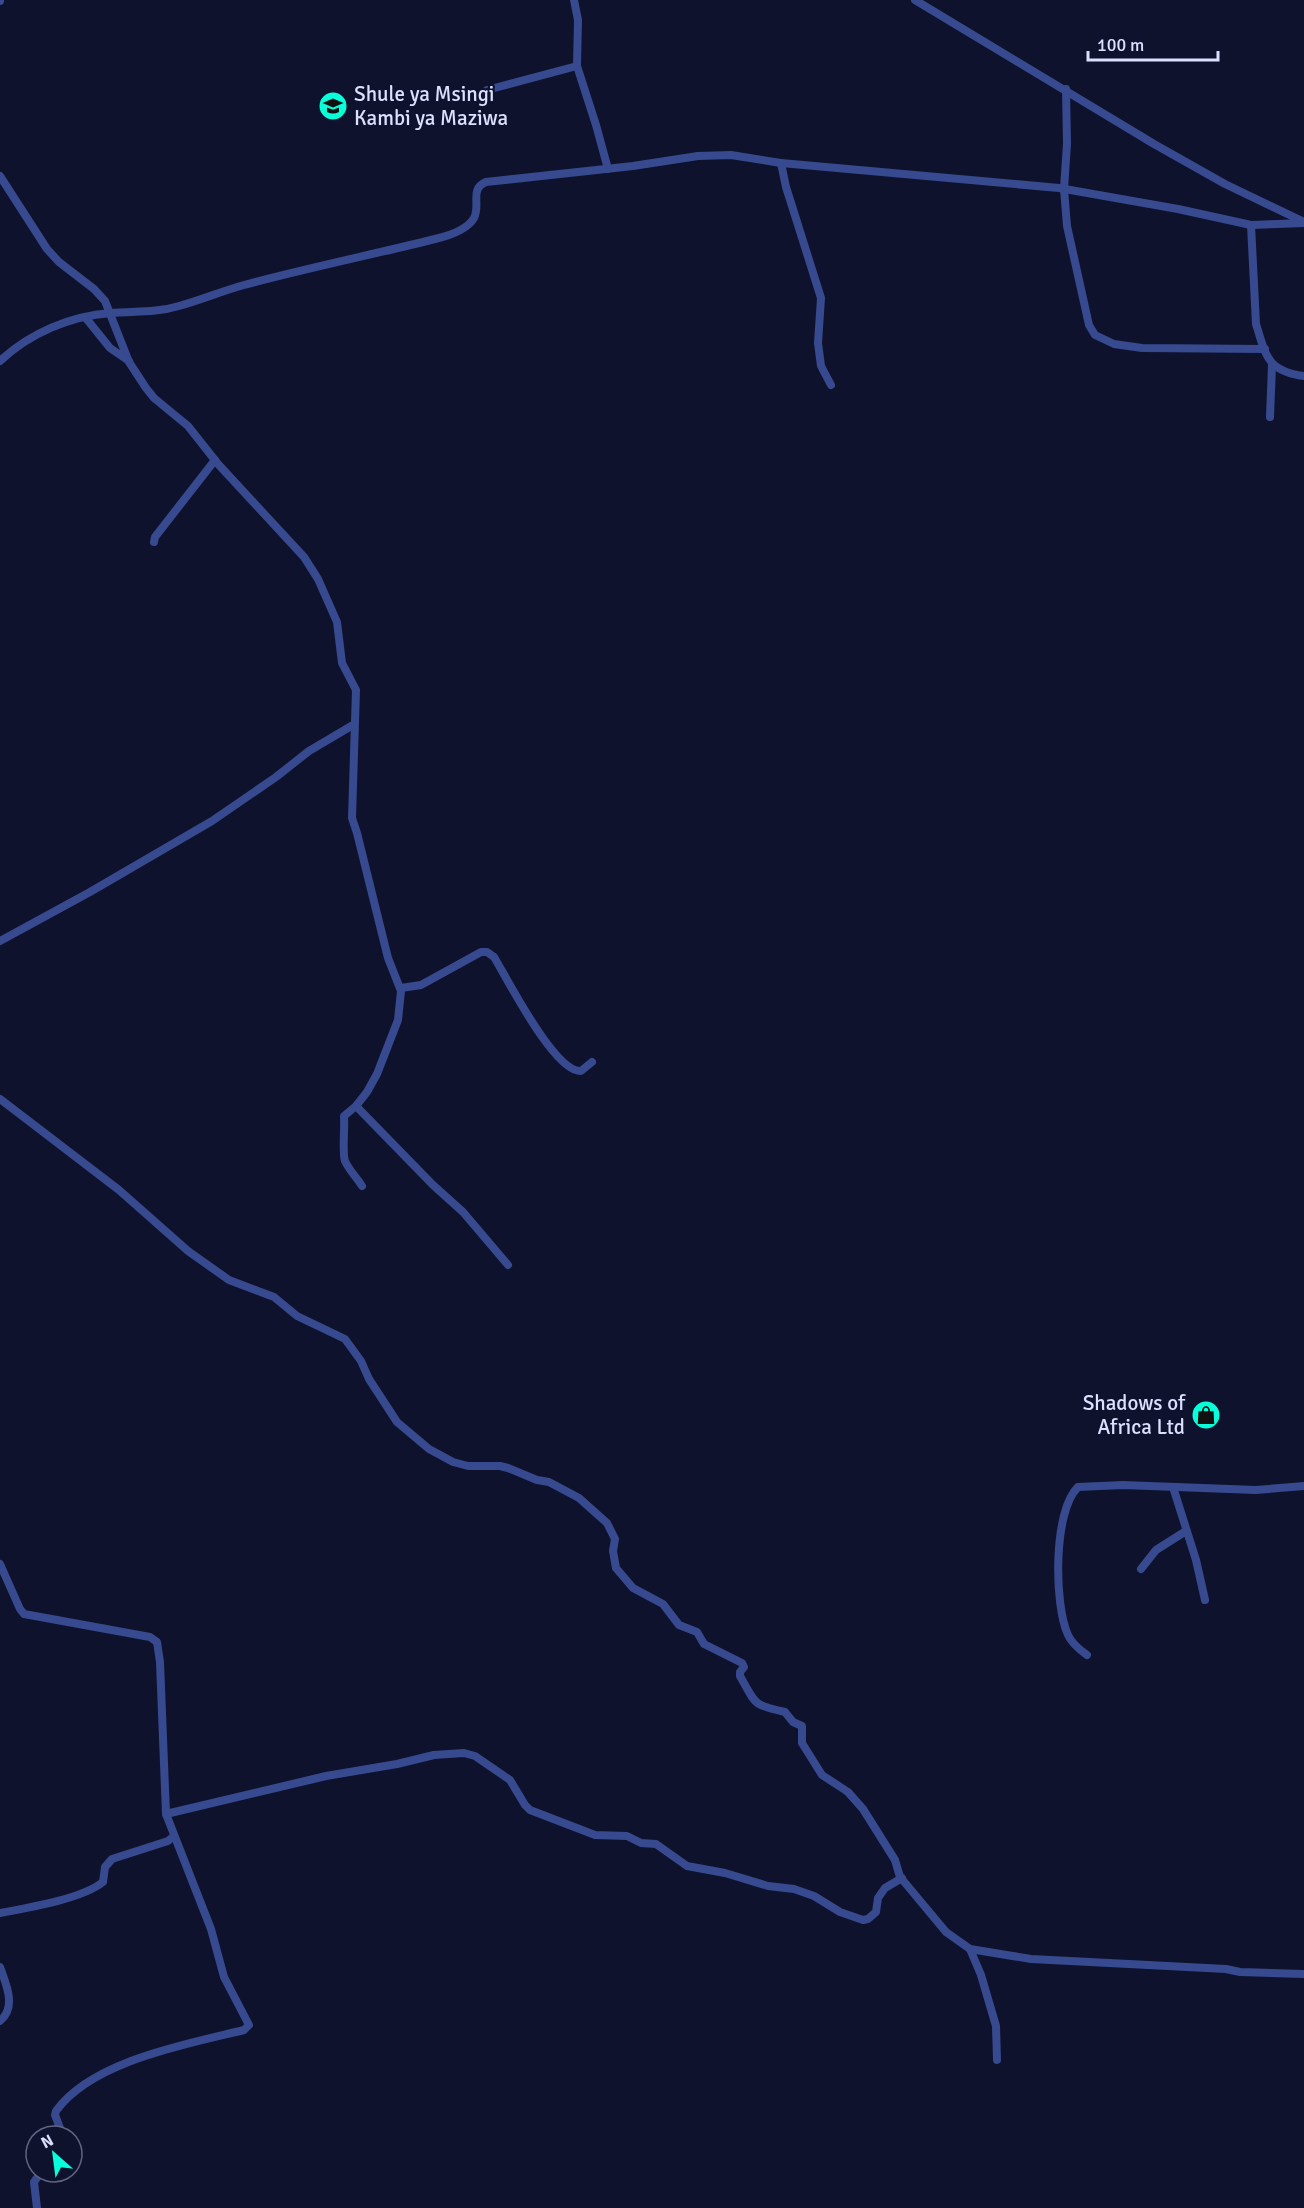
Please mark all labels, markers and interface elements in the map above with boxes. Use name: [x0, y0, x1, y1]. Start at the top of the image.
scale bar: [1088, 24, 1218, 62]
text: 100 m: [1097, 34, 1144, 56]
place label: Shule ya Msingi Kambi ya Maziwa: [354, 81, 508, 131]
school or university icon: Shule ya Msingi Kambi ya Maziwa: [317, 90, 349, 122]
place label: Shadows of Africa Ltd: [1083, 1390, 1186, 1440]
shop icon: Shadows of Africa Ltd: [1190, 1399, 1222, 1431]
north arrow: [24, 2124, 84, 2184]
text: N: [38, 2130, 57, 2153]

